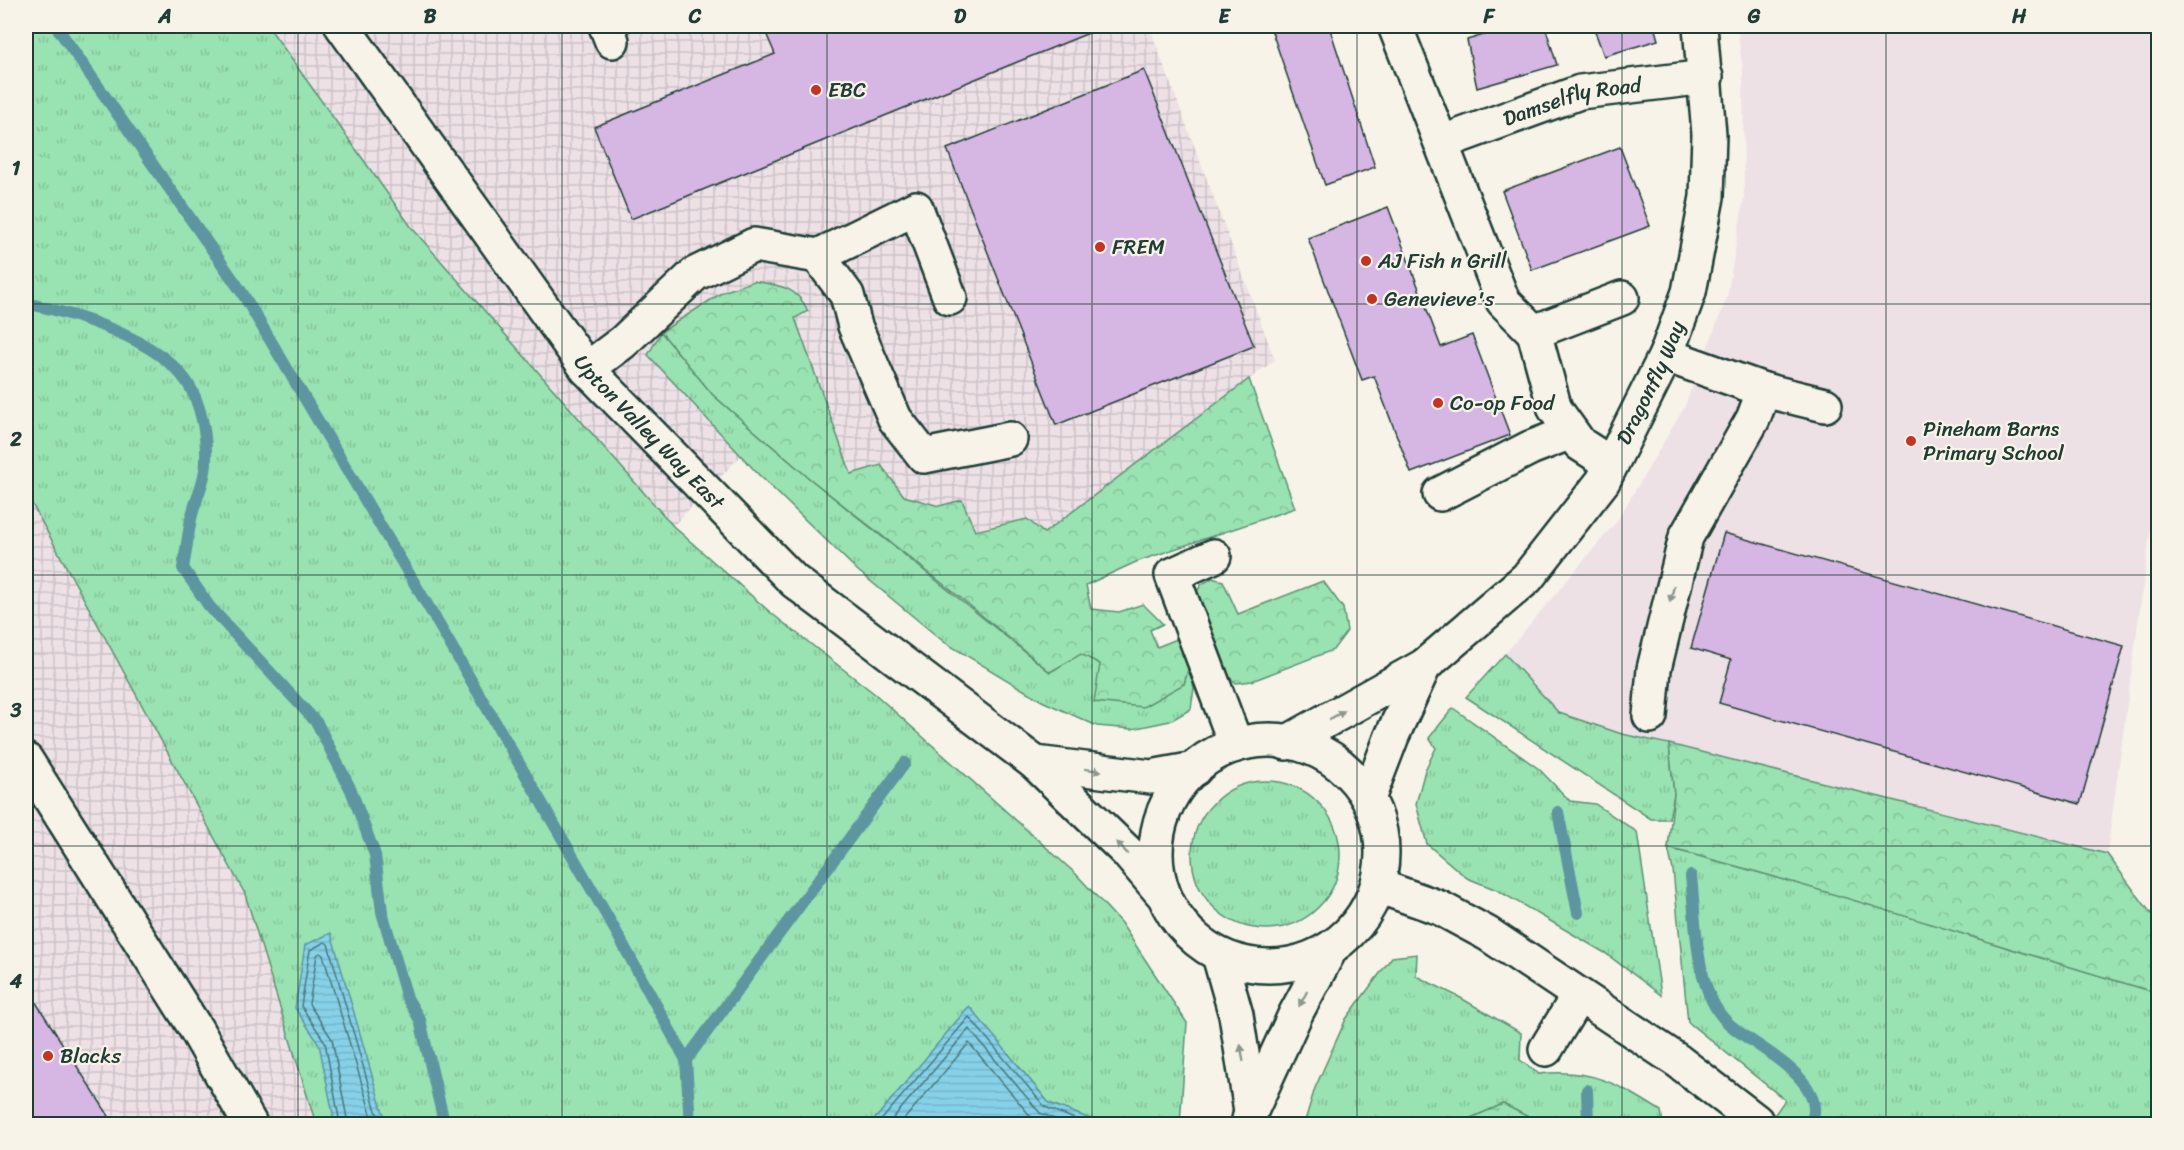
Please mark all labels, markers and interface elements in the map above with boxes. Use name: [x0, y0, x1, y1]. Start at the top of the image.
text: A: [157, 0, 172, 34]
text: B: [424, 0, 437, 34]
text: C: [688, 0, 702, 34]
text: D: [954, 0, 967, 34]
text: E: [1218, 0, 1231, 34]
text: F: [1483, 0, 1496, 34]
text: G: [1747, 0, 1761, 34]
text: H: [2011, 0, 2027, 34]
street label: Damselfly Road: [1497, 66, 1645, 138]
place label: EBC: [828, 71, 866, 109]
marker: EBC: [809, 83, 823, 97]
text: 1: [12, 151, 21, 186]
place label: FREM: [1112, 228, 1165, 266]
marker: FREM: [1093, 240, 1107, 254]
place label: AJ Fish n Grill: [1377, 242, 1508, 280]
marker: AJ Fish n Grill: [1359, 254, 1373, 268]
place label: Genevieve's: [1384, 280, 1495, 318]
marker: Genevieve's: [1365, 292, 1379, 306]
street label: Dragonfly Way: [1605, 315, 1696, 452]
street label: Upton Valley Way East: [563, 347, 735, 520]
place label: Co-op Food: [1450, 384, 1556, 422]
marker: Co-op Food: [1431, 396, 1445, 410]
place label: Pineham Barns Primary School: [1923, 410, 2065, 472]
text: 2: [9, 422, 22, 457]
marker: Pineham Barns Primary School: [1904, 434, 1918, 448]
one-way arrow: [1667, 585, 1677, 603]
text: 3: [10, 693, 22, 728]
one-way arrow: [1329, 710, 1346, 720]
one-way arrow: [1084, 766, 1103, 775]
one-way arrow: [1116, 841, 1130, 855]
text: 4: [9, 964, 23, 999]
one-way arrow: [1298, 991, 1308, 1008]
place label: Blacks: [60, 1037, 121, 1075]
one-way arrow: [1237, 1044, 1246, 1063]
marker: Blacks: [41, 1049, 55, 1063]

